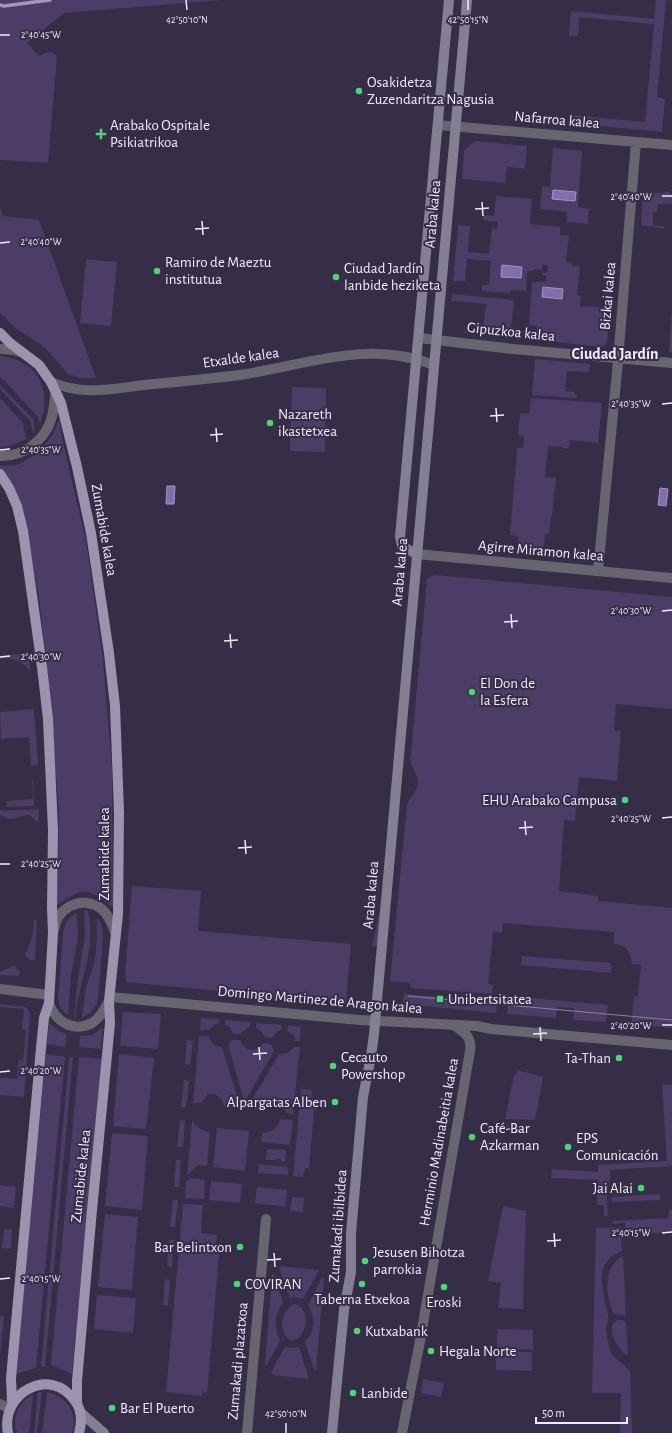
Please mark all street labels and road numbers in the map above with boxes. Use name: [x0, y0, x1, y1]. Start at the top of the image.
street label: Nafarroa kalea: [514, 109, 600, 131]
street label: Araba kalea: [423, 179, 443, 249]
street label: Bizkai kalea: [598, 261, 618, 331]
street label: Gipuzkoa kalea: [466, 320, 556, 344]
street label: Etxalde kalea: [202, 345, 280, 371]
street label: Zumabide kalea: [88, 483, 120, 577]
street label: Araba kalea: [390, 537, 410, 607]
street label: Agirre Miramon kalea: [478, 538, 605, 564]
street label: Zumabide kalea: [97, 807, 112, 901]
street label: Araba kalea: [361, 860, 381, 930]
street label: Domingo Martinez de Aragon kalea: [217, 984, 423, 1016]
street label: Herminio Madinabeitia kalea: [417, 1057, 461, 1227]
street label: Zumabide kalea: [69, 1129, 93, 1223]
street label: Zumakadi ibilbidea: [327, 1169, 349, 1283]
street label: Zumakadi plazatxoa: [225, 1301, 251, 1421]

